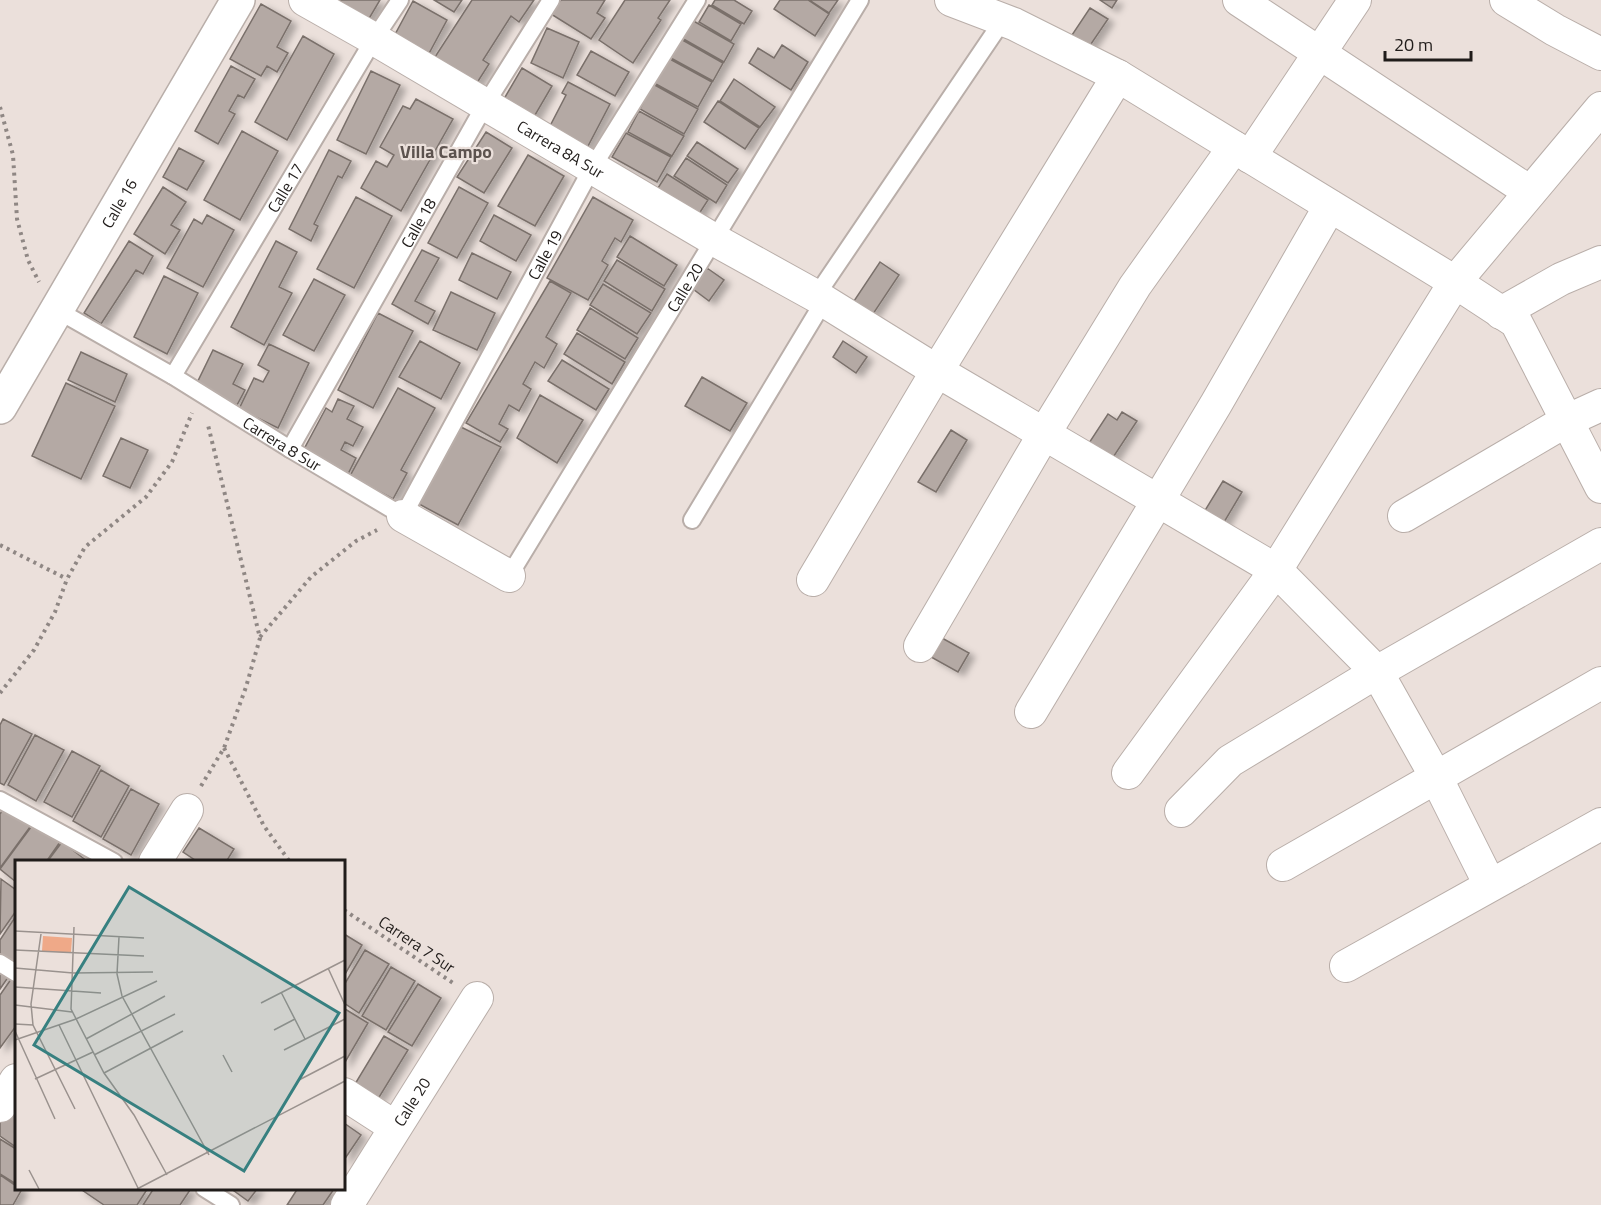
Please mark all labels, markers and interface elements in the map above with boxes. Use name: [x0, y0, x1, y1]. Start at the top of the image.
scale bar: [1385, 24, 1470, 62]
text: 20 m: [1394, 31, 1433, 58]
street label: Carrera 8A Sur: [513, 114, 609, 185]
district label: Villa Campo: [400, 138, 492, 165]
street label: Calle 17: [261, 159, 309, 217]
street label: Calle 16: [95, 174, 143, 233]
street label: Calle 18: [395, 194, 442, 252]
street label: Calle 19: [522, 225, 568, 284]
street label: Calle 20: [661, 258, 709, 317]
street label: Carrera 8 Sur: [238, 411, 326, 477]
inset map: [15, 860, 345, 1190]
street label: Carrera 7 Sur: [374, 909, 461, 979]
street label: Calle 20: [387, 1073, 436, 1131]

